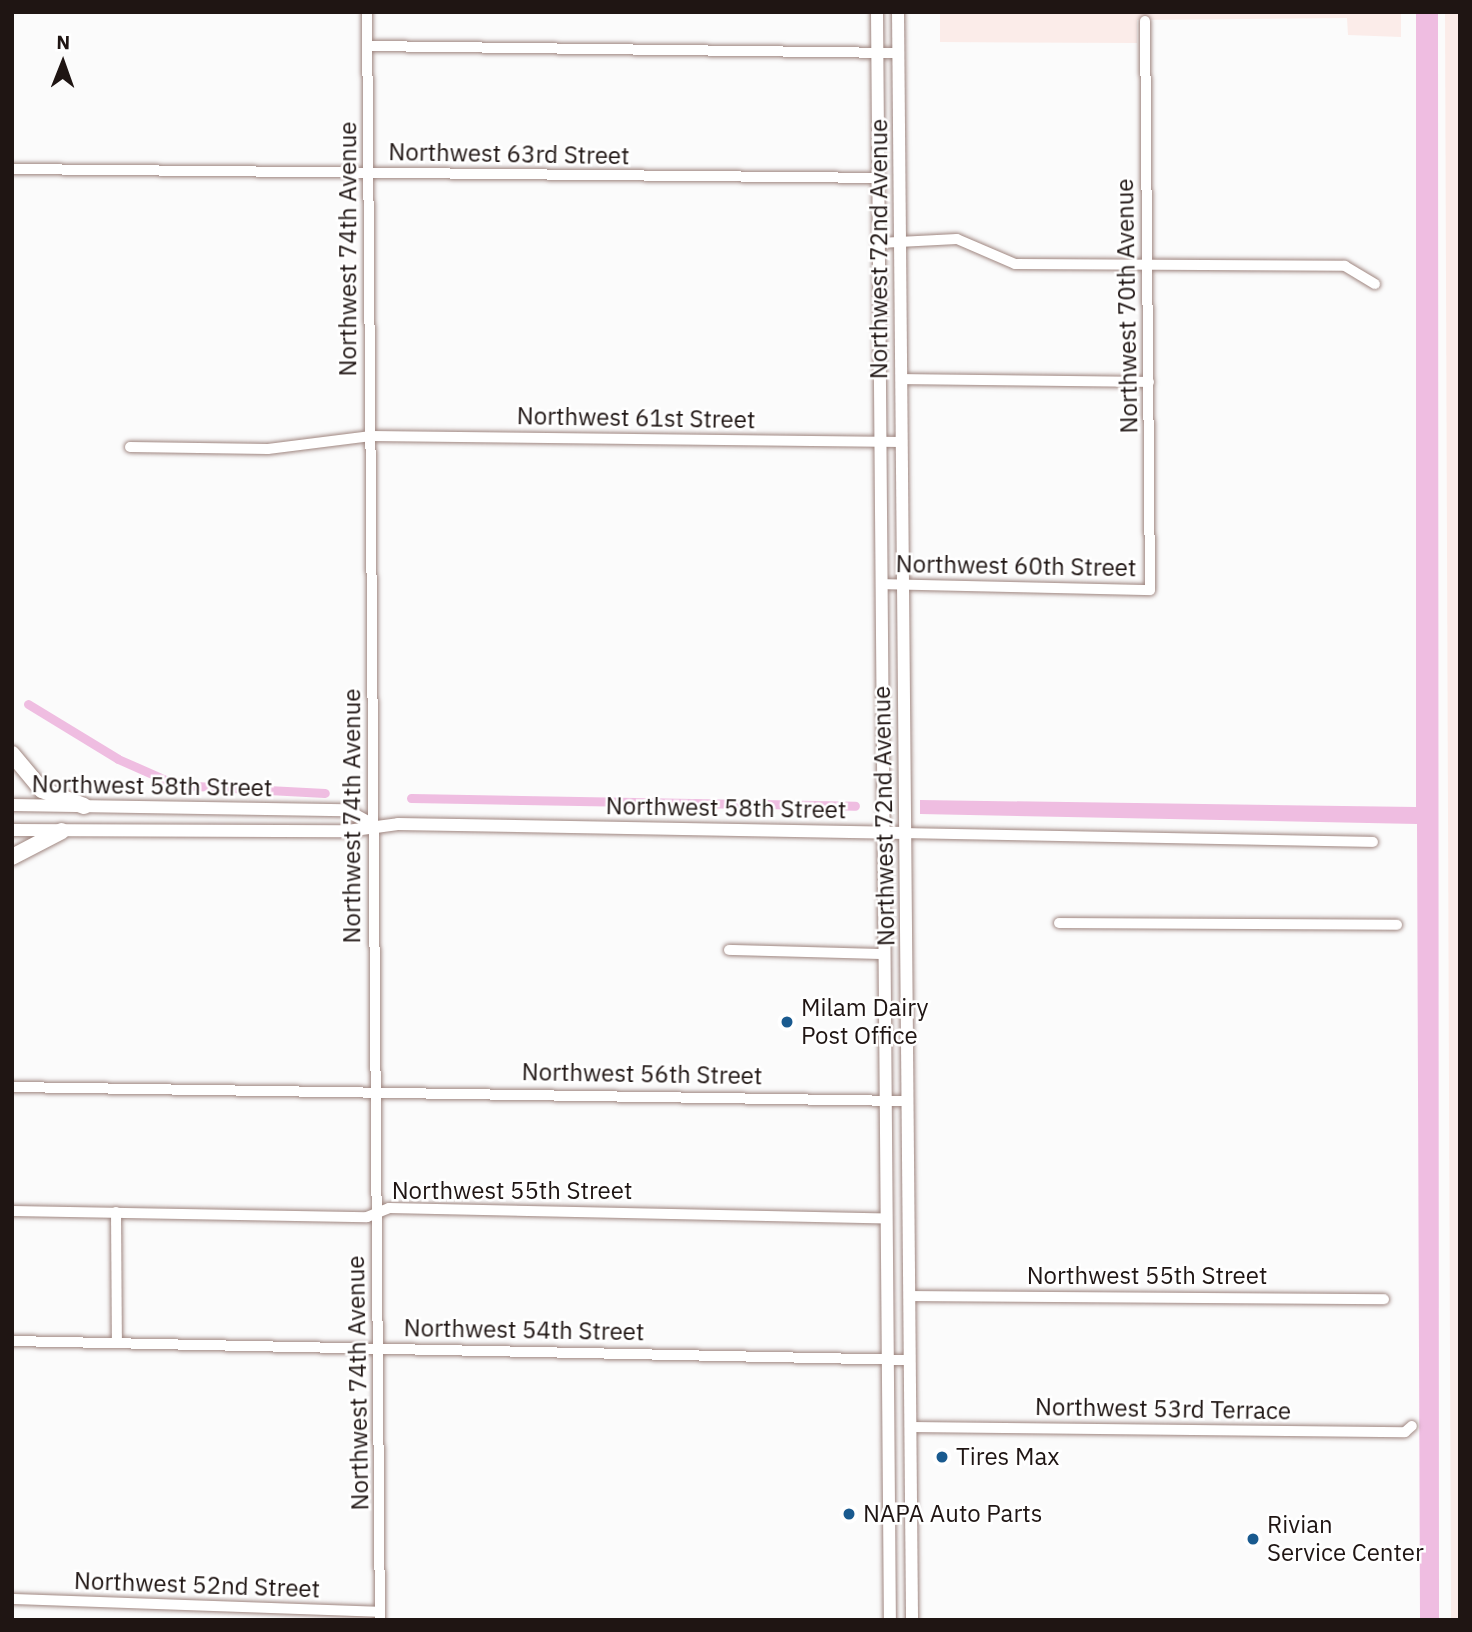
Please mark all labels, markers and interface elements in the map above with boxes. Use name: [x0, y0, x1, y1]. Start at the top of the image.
north arrow: [28, 28, 98, 98]
text: N: [56, 30, 70, 54]
street label: Northwest 72nd Avenue: [865, 119, 893, 379]
street label: Northwest 74th Avenue: [334, 122, 362, 376]
street label: Northwest 63rd Street: [388, 137, 630, 171]
street label: Northwest 70th Avenue: [1110, 178, 1144, 434]
street label: Northwest 61st Street: [516, 402, 756, 434]
street label: Northwest 60th Street: [895, 550, 1137, 582]
street label: Northwest 72nd Avenue: [867, 686, 901, 946]
street label: Northwest 74th Avenue: [338, 689, 366, 943]
street label: Northwest 58th Street: [31, 770, 273, 802]
street label: Northwest 58th Street: [605, 792, 847, 824]
place label: Milam Dairy Post Office: [801, 994, 928, 1050]
marker: Milam Dairy Post Office: [779, 1014, 795, 1030]
street label: Northwest 56th Street: [521, 1058, 763, 1090]
street label: Northwest 55th Street: [392, 1177, 632, 1205]
street label: Northwest 74th Avenue: [341, 1255, 375, 1511]
street label: Northwest 55th Street: [1027, 1262, 1267, 1290]
street label: Northwest 54th Street: [403, 1314, 645, 1346]
street label: Northwest 53rd Terrace: [1035, 1392, 1291, 1426]
place label: Tires Max: [956, 1443, 1059, 1471]
marker: Tires Max: [934, 1449, 950, 1465]
place label: NAPA Auto Parts: [863, 1500, 1042, 1528]
marker: NAPA Auto Parts: [841, 1506, 857, 1522]
place label: Rivian Service Center: [1267, 1511, 1424, 1567]
marker: Rivian Service Center: [1245, 1531, 1261, 1547]
street label: Northwest 52nd Street: [73, 1566, 321, 1604]

